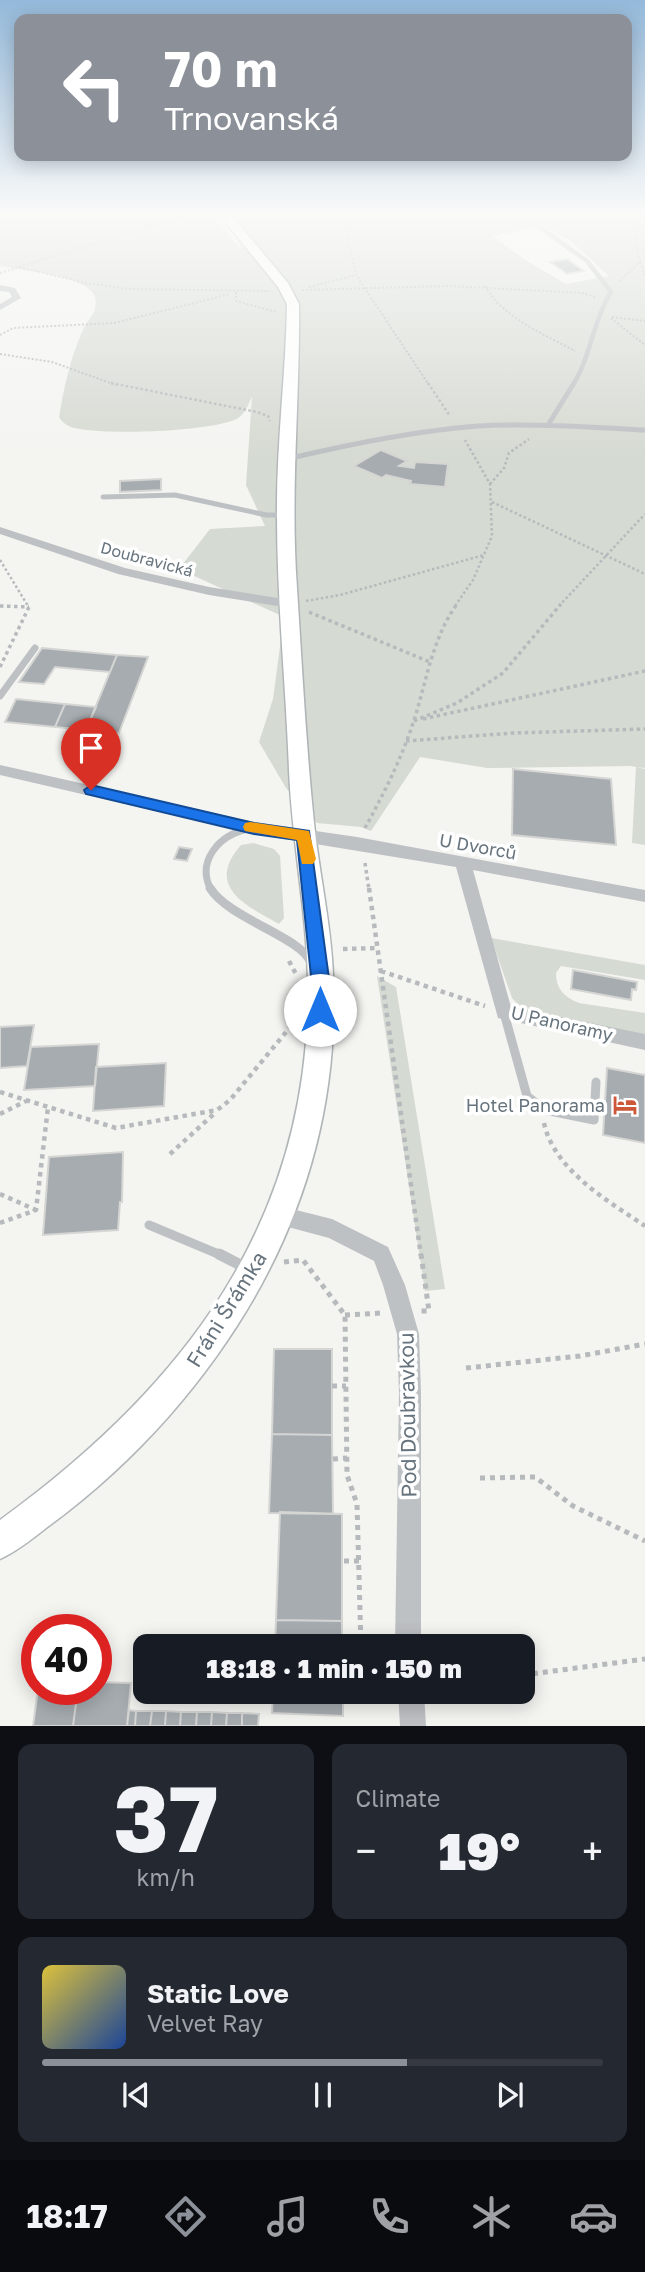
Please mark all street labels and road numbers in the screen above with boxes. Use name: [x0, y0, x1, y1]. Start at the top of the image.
street label: Doubravická: [99, 537, 195, 581]
street label: U Dvorců: [438, 828, 518, 864]
street label: U Panoramy: [509, 1001, 615, 1045]
street label: Fráni Šrámka: [180, 1246, 272, 1372]
street label: Pod Doubravkou: [393, 1332, 421, 1498]

